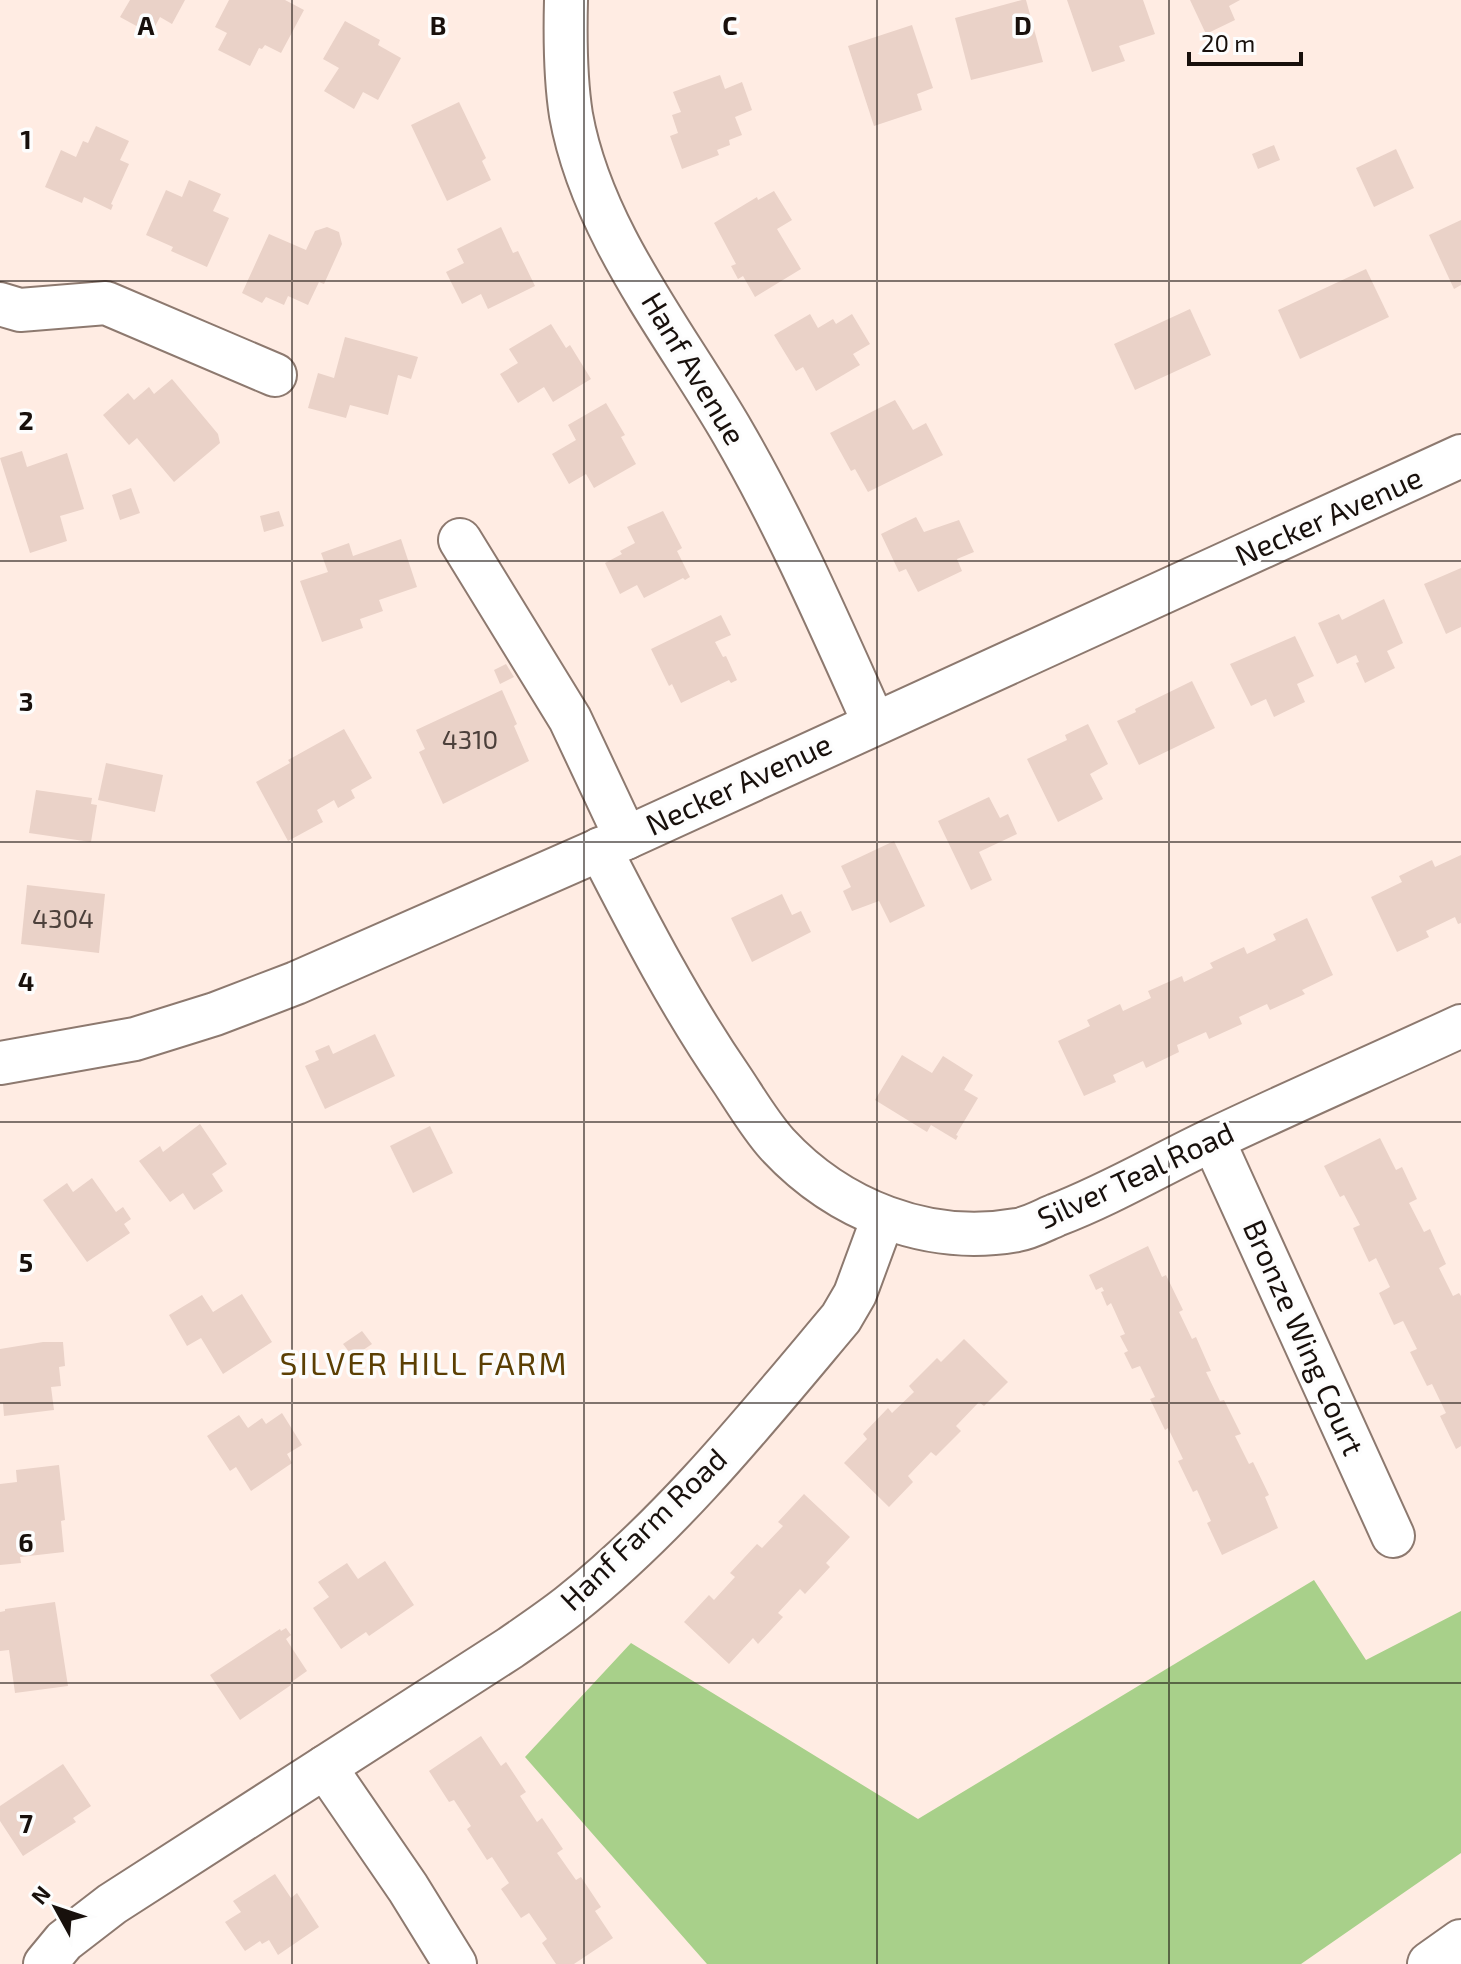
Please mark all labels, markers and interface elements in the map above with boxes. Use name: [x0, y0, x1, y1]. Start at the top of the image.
text: A: [138, 9, 155, 40]
text: B: [430, 9, 446, 40]
text: C: [722, 9, 738, 40]
text: D: [1014, 9, 1032, 40]
scale bar: [1189, 16, 1301, 66]
text: 20 m: [1201, 28, 1255, 57]
text: 1: [20, 123, 32, 154]
street label: Hanf Avenue: [635, 285, 754, 451]
text: 2: [18, 404, 34, 435]
street label: Necker Avenue: [1229, 458, 1427, 572]
text: 3: [19, 685, 33, 716]
house number: 4310: [442, 723, 498, 754]
street label: Necker Avenue: [640, 724, 837, 842]
house number: 4304: [32, 902, 94, 933]
text: 4: [18, 965, 34, 996]
street label: Silver Teal Road: [1031, 1113, 1239, 1235]
street label: Bronze Wing Court: [1237, 1214, 1373, 1460]
text: 5: [19, 1246, 33, 1277]
district label: SILVER HILL FARM: [280, 1343, 568, 1381]
street label: Hanf Farm Road: [552, 1440, 733, 1617]
text: 6: [18, 1526, 34, 1557]
text: 7: [19, 1807, 33, 1838]
north arrow: [16, 1868, 96, 1948]
text: N: [25, 1880, 55, 1909]

